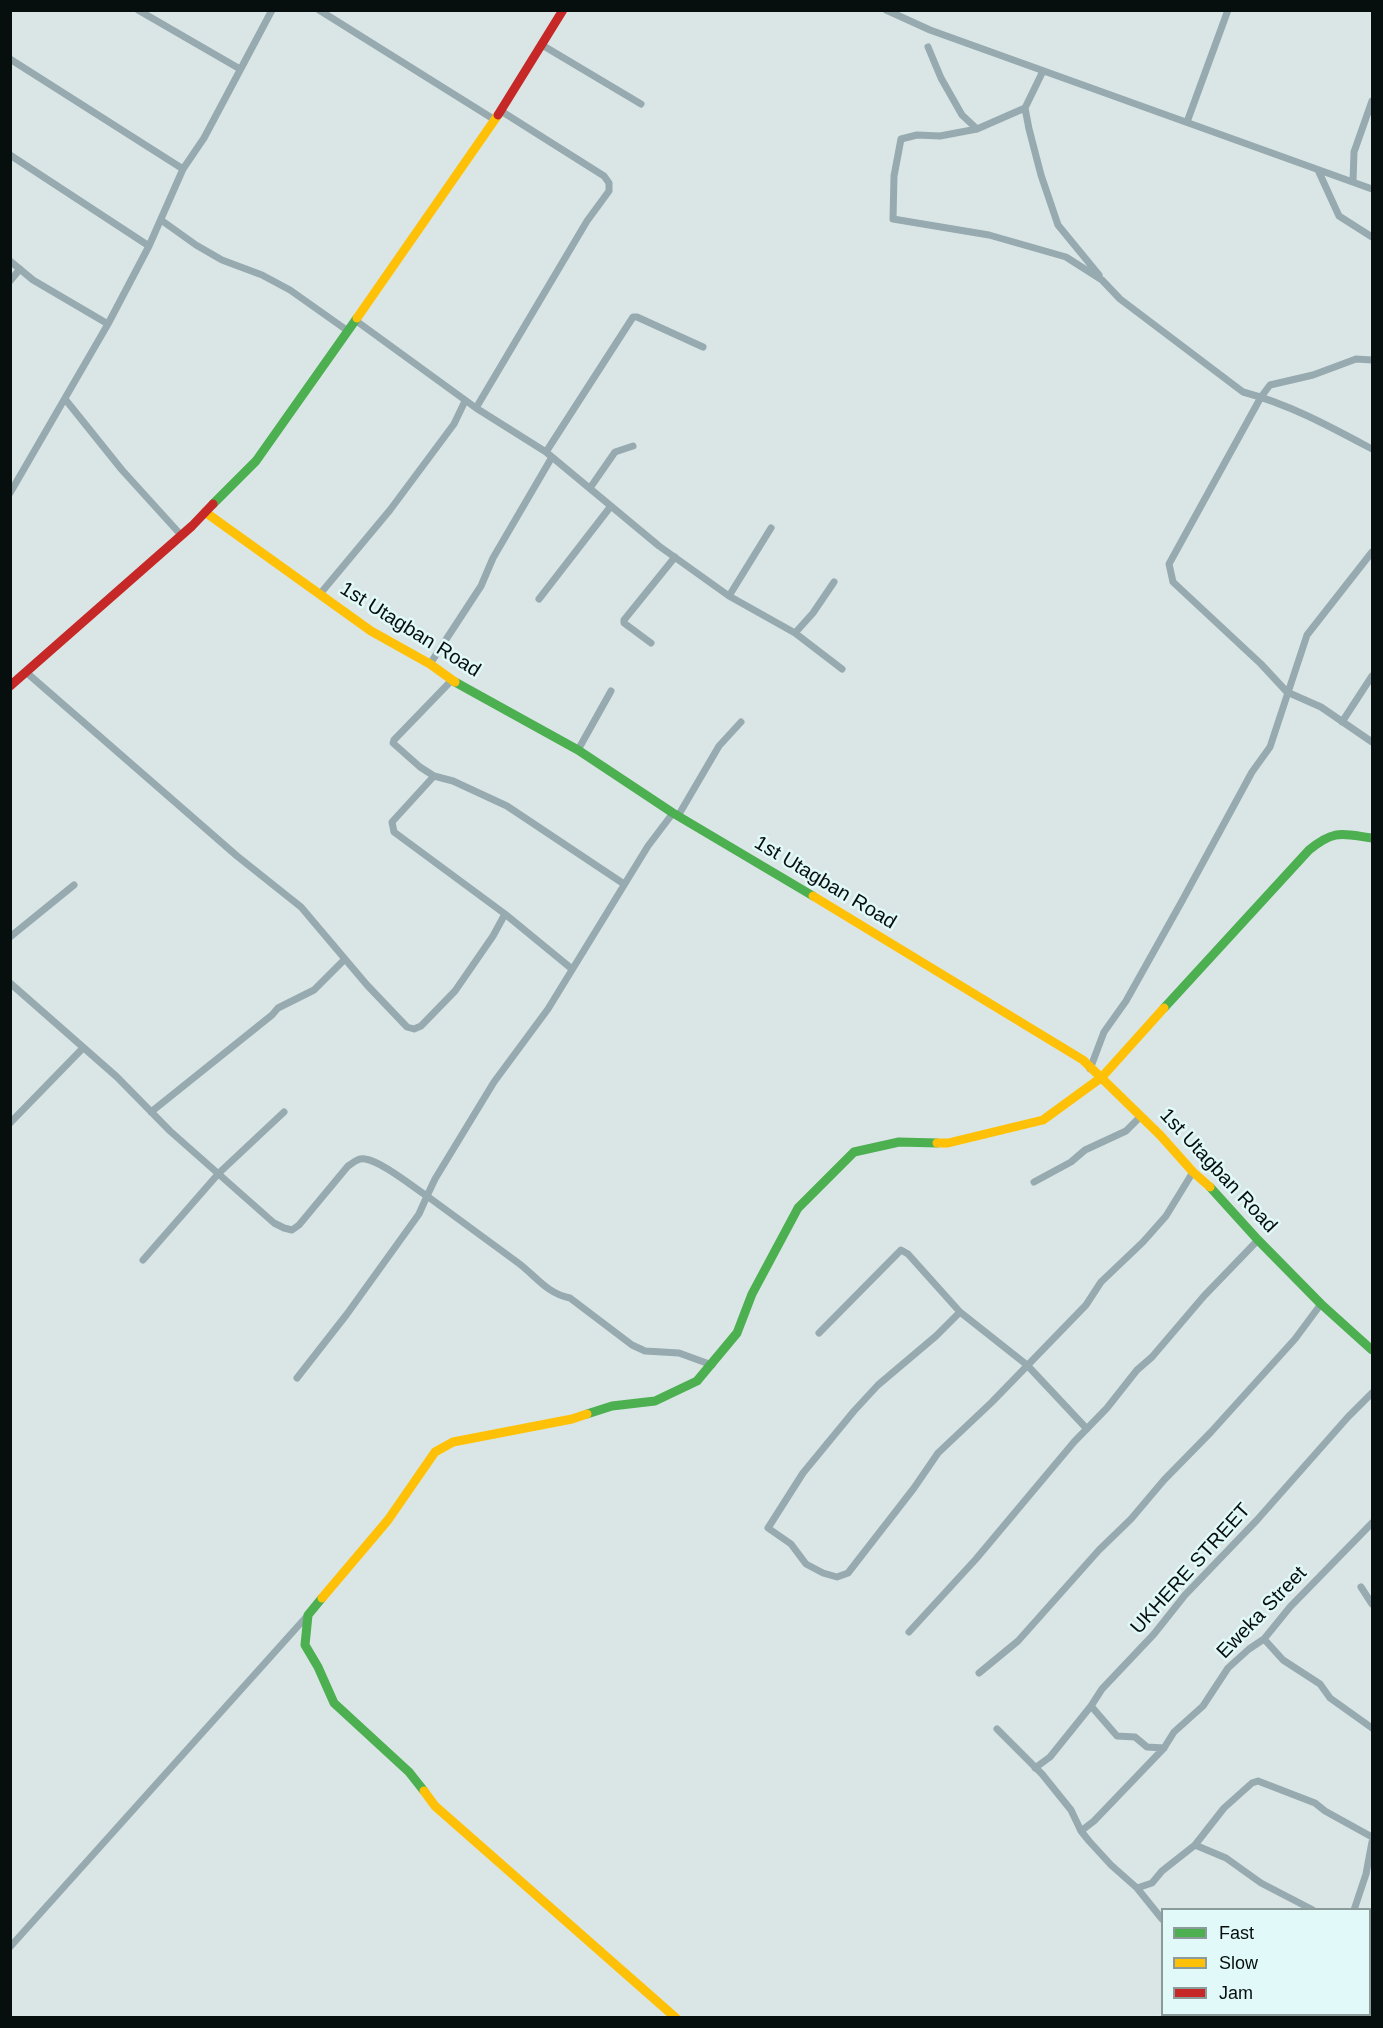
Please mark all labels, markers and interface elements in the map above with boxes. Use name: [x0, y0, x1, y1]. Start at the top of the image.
street label: 1st Utagban Road: [335, 577, 485, 683]
street label: 1st Utagban Road: [750, 831, 900, 935]
street label: 1st Utagban Road: [1154, 1104, 1282, 1238]
street label: UKHERE STREET: [1126, 1499, 1256, 1639]
street label: Eweka Street: [1212, 1562, 1312, 1664]
legend: [1161, 1908, 1371, 2016]
text: Fast: [1219, 1923, 1254, 1943]
text: Slow: [1219, 1953, 1258, 1973]
text: Jam: [1219, 1983, 1253, 2003]

